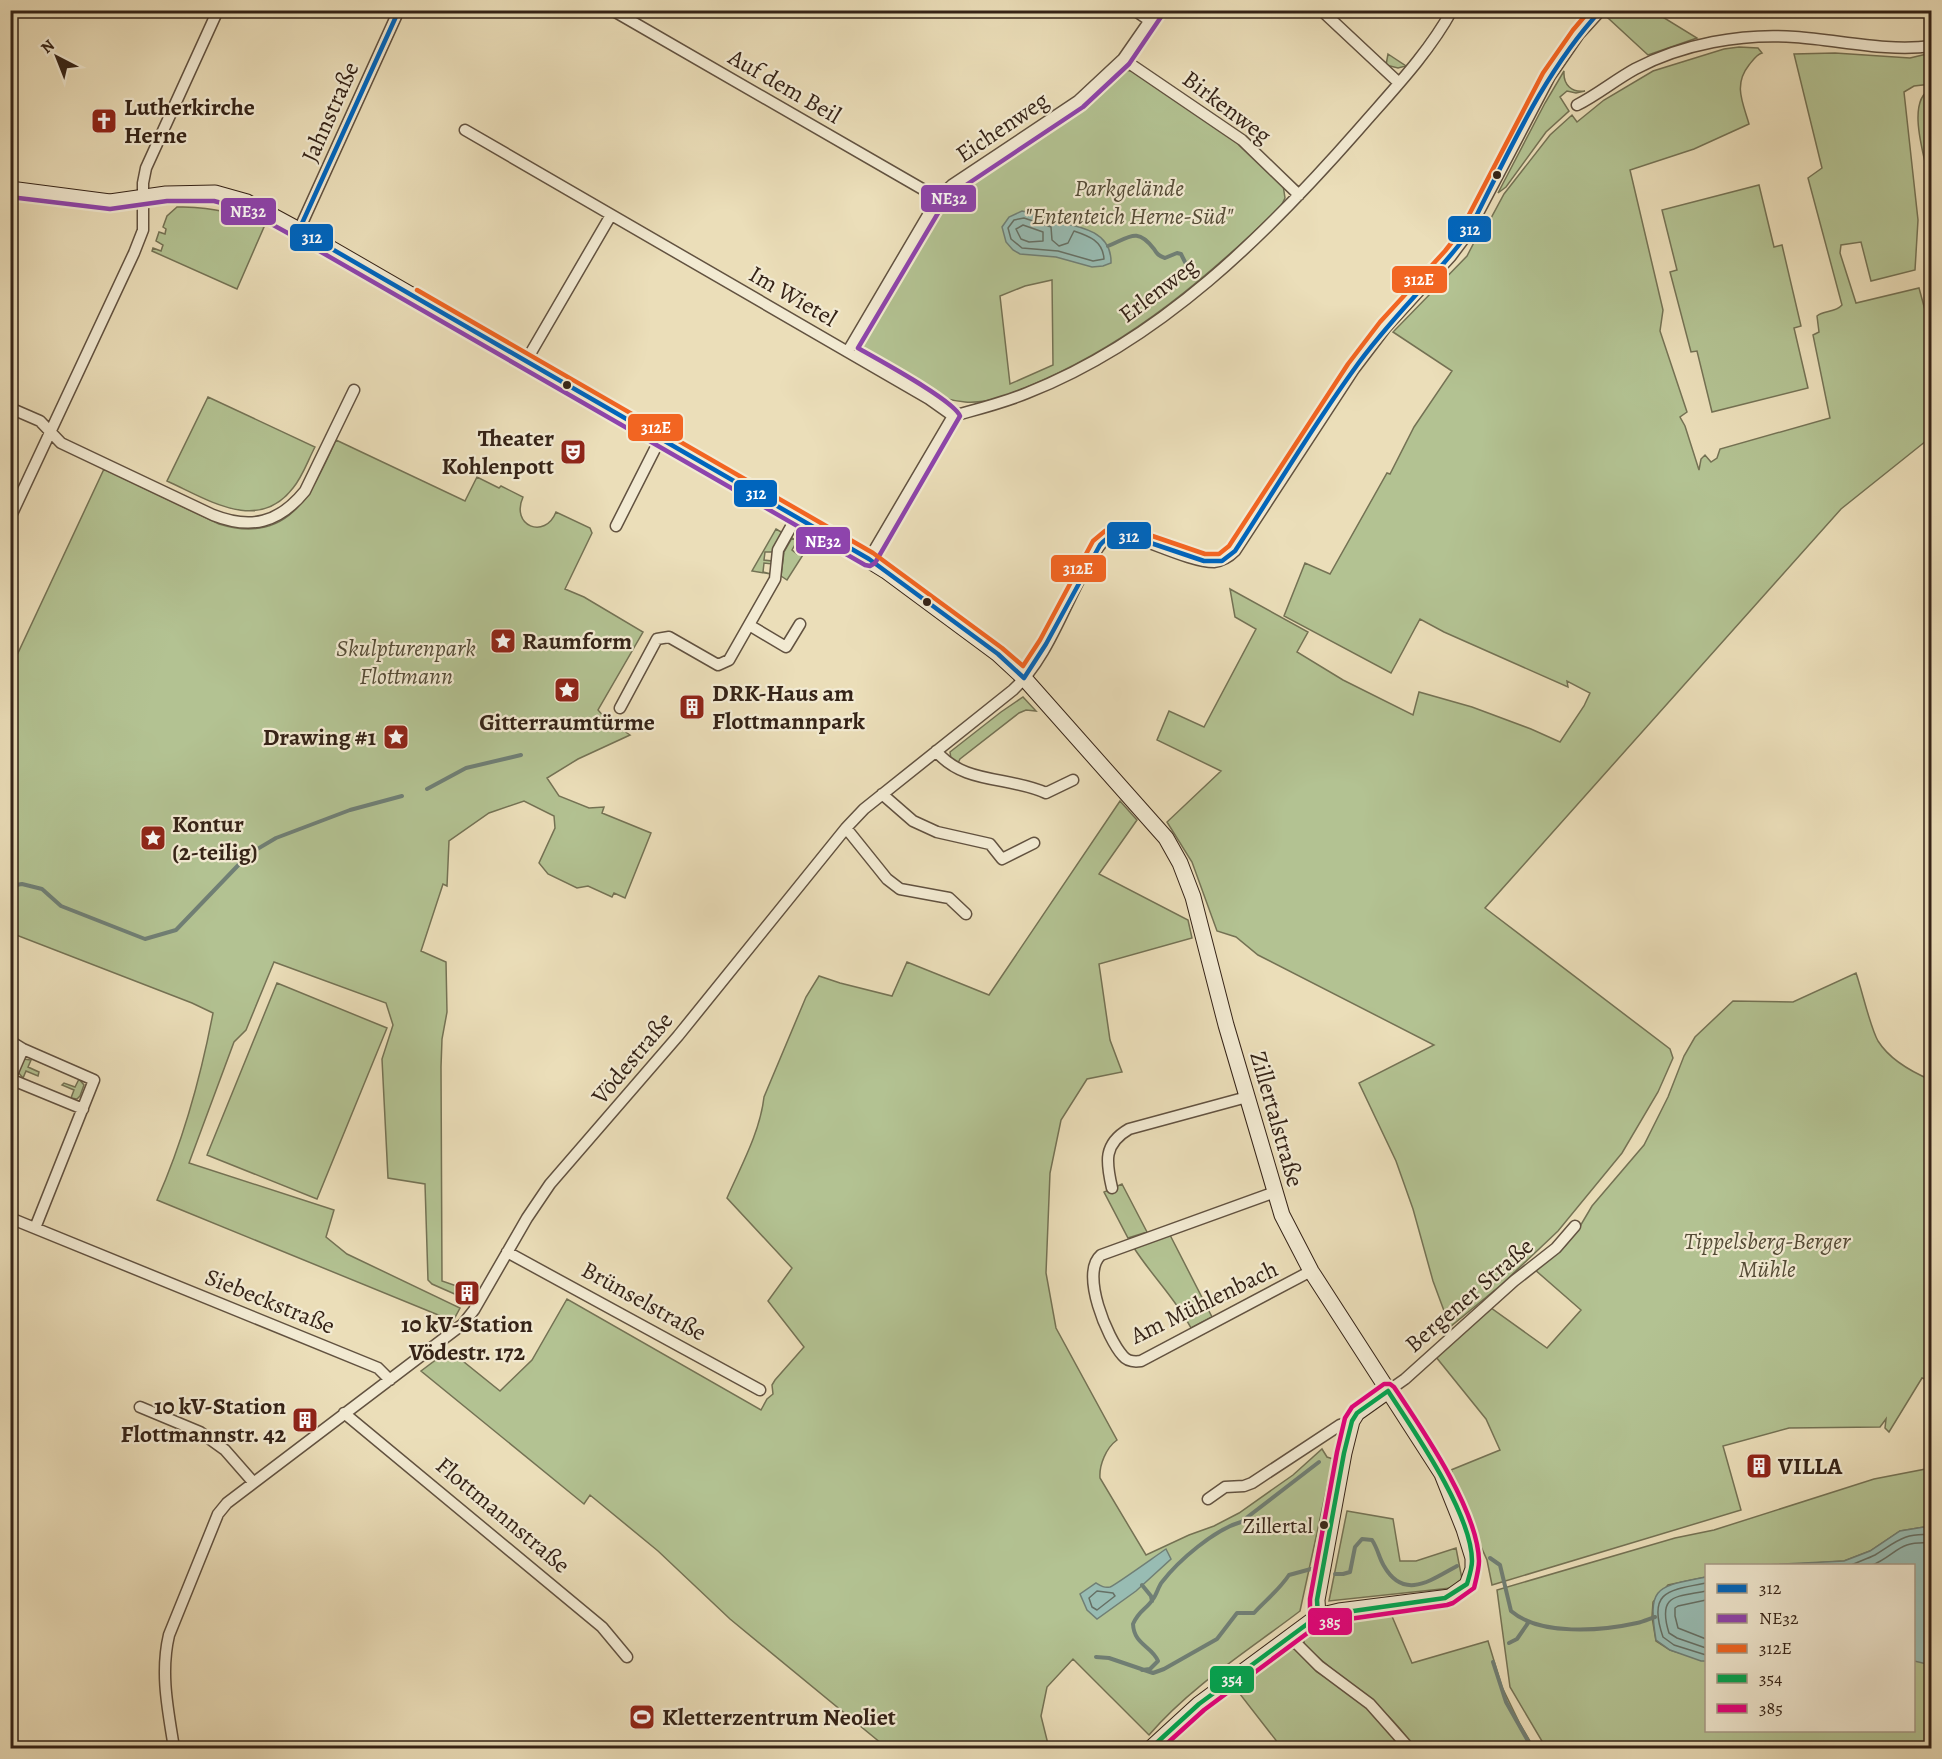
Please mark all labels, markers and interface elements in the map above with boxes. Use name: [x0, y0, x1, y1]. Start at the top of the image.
north arrow: [27, 27, 87, 87]
text: N: [36, 34, 60, 59]
street label: Auf dem Beil: [722, 40, 847, 131]
street label: Jahnstraße: [294, 57, 366, 167]
street label: Birkenweg: [1176, 63, 1278, 151]
street label: Eichenweg: [949, 84, 1055, 170]
place label: Lutherkirche Herne: [124, 91, 255, 151]
church icon: Lutherkirche Herne: [89, 106, 119, 136]
unlabelled marker: [1491, 169, 1503, 181]
park label: Parkgelände "Ententeich Herne-Süd": [1025, 172, 1234, 232]
line badge: NE32: [920, 184, 977, 213]
text: NE32: [931, 188, 967, 210]
line badge: NE32: [220, 197, 277, 226]
text: NE32: [230, 201, 266, 223]
line badge: 312: [1447, 215, 1492, 243]
text: 312: [1460, 219, 1480, 241]
line badge: 312: [289, 223, 334, 252]
text: 312: [302, 227, 322, 249]
street label: Erlenweg: [1112, 250, 1204, 330]
street label: Im Wietel: [743, 258, 843, 334]
line badge: 312E: [1391, 265, 1448, 294]
text: 312E: [1404, 269, 1434, 291]
unlabelled marker: [561, 379, 573, 391]
line badge: 312E: [627, 413, 684, 442]
text: 312E: [641, 417, 671, 439]
place label: Theater Kohlenpott: [442, 422, 554, 482]
theatre icon: Theater Kohlenpott: [558, 437, 588, 467]
line badge: 312: [733, 479, 778, 508]
text: 312: [746, 483, 766, 505]
line badge: 312: [1106, 521, 1152, 550]
line badge: NE32: [795, 526, 851, 555]
text: 312: [1119, 526, 1139, 548]
text: NE32: [805, 531, 841, 553]
line badge: 312E: [1050, 554, 1107, 583]
text: 312E: [1063, 558, 1093, 580]
unlabelled marker: [921, 596, 933, 608]
place label: Raumform: [522, 625, 632, 657]
place icon: Raumform: [488, 626, 518, 656]
park label: Skulpturenpark Flottmann: [336, 632, 476, 692]
place icon: Gitterraumtürme: [552, 675, 582, 705]
place label: DRK-Haus am Flottmannpark: [712, 677, 865, 737]
building icon: DRK-Haus am Flottmannpark: [677, 692, 707, 722]
place label: Gitterraumtürme: [479, 706, 655, 738]
place label: Drawing #1: [263, 721, 376, 753]
place icon: Drawing #1: [381, 722, 411, 752]
place label: Kontur (2-teilig): [172, 808, 258, 868]
place icon: Kontur (2-teilig): [138, 823, 168, 853]
street label: Vödestraße: [583, 1005, 680, 1112]
street label: Zillertalstraße: [1242, 1047, 1312, 1191]
park label: Tippelsberg-Berger Mühle: [1684, 1225, 1851, 1285]
street label: Bergener Straße: [1398, 1230, 1540, 1360]
street label: Am Mühlenbach: [1124, 1252, 1283, 1352]
street label: Brünselstraße: [576, 1253, 712, 1349]
street label: Siebeckstraße: [200, 1260, 340, 1342]
building icon: 10 kV-Station Vödestr. 172: [452, 1278, 482, 1308]
place label: 10 kV-Station Vödestr. 172: [401, 1308, 534, 1368]
place label: 10 kV-Station Flottmannstr. 42: [121, 1390, 287, 1450]
building icon: 10 kV-Station Flottmannstr. 42: [290, 1405, 320, 1435]
street label: Flottmannstraße: [429, 1449, 577, 1581]
place label: VILLA: [1777, 1450, 1843, 1482]
building icon: VILLA: [1744, 1451, 1774, 1481]
place label: Zillertal: [1242, 1511, 1313, 1541]
marker: Zillertal: [1318, 1519, 1330, 1531]
legend: [1705, 1564, 1915, 1732]
text: 312: [1759, 1576, 1782, 1600]
text: NE32: [1759, 1606, 1799, 1630]
line badge: 385: [1307, 1607, 1353, 1636]
text: 385: [1319, 1612, 1341, 1634]
text: 312E: [1759, 1636, 1792, 1660]
line badge: 354: [1209, 1665, 1255, 1694]
text: 354: [1759, 1666, 1782, 1690]
text: 354: [1221, 1669, 1243, 1691]
text: 385: [1759, 1696, 1783, 1720]
place label: Kletterzentrum Neoliet: [662, 1701, 896, 1733]
sports icon: Kletterzentrum Neoliet: [627, 1702, 657, 1732]

